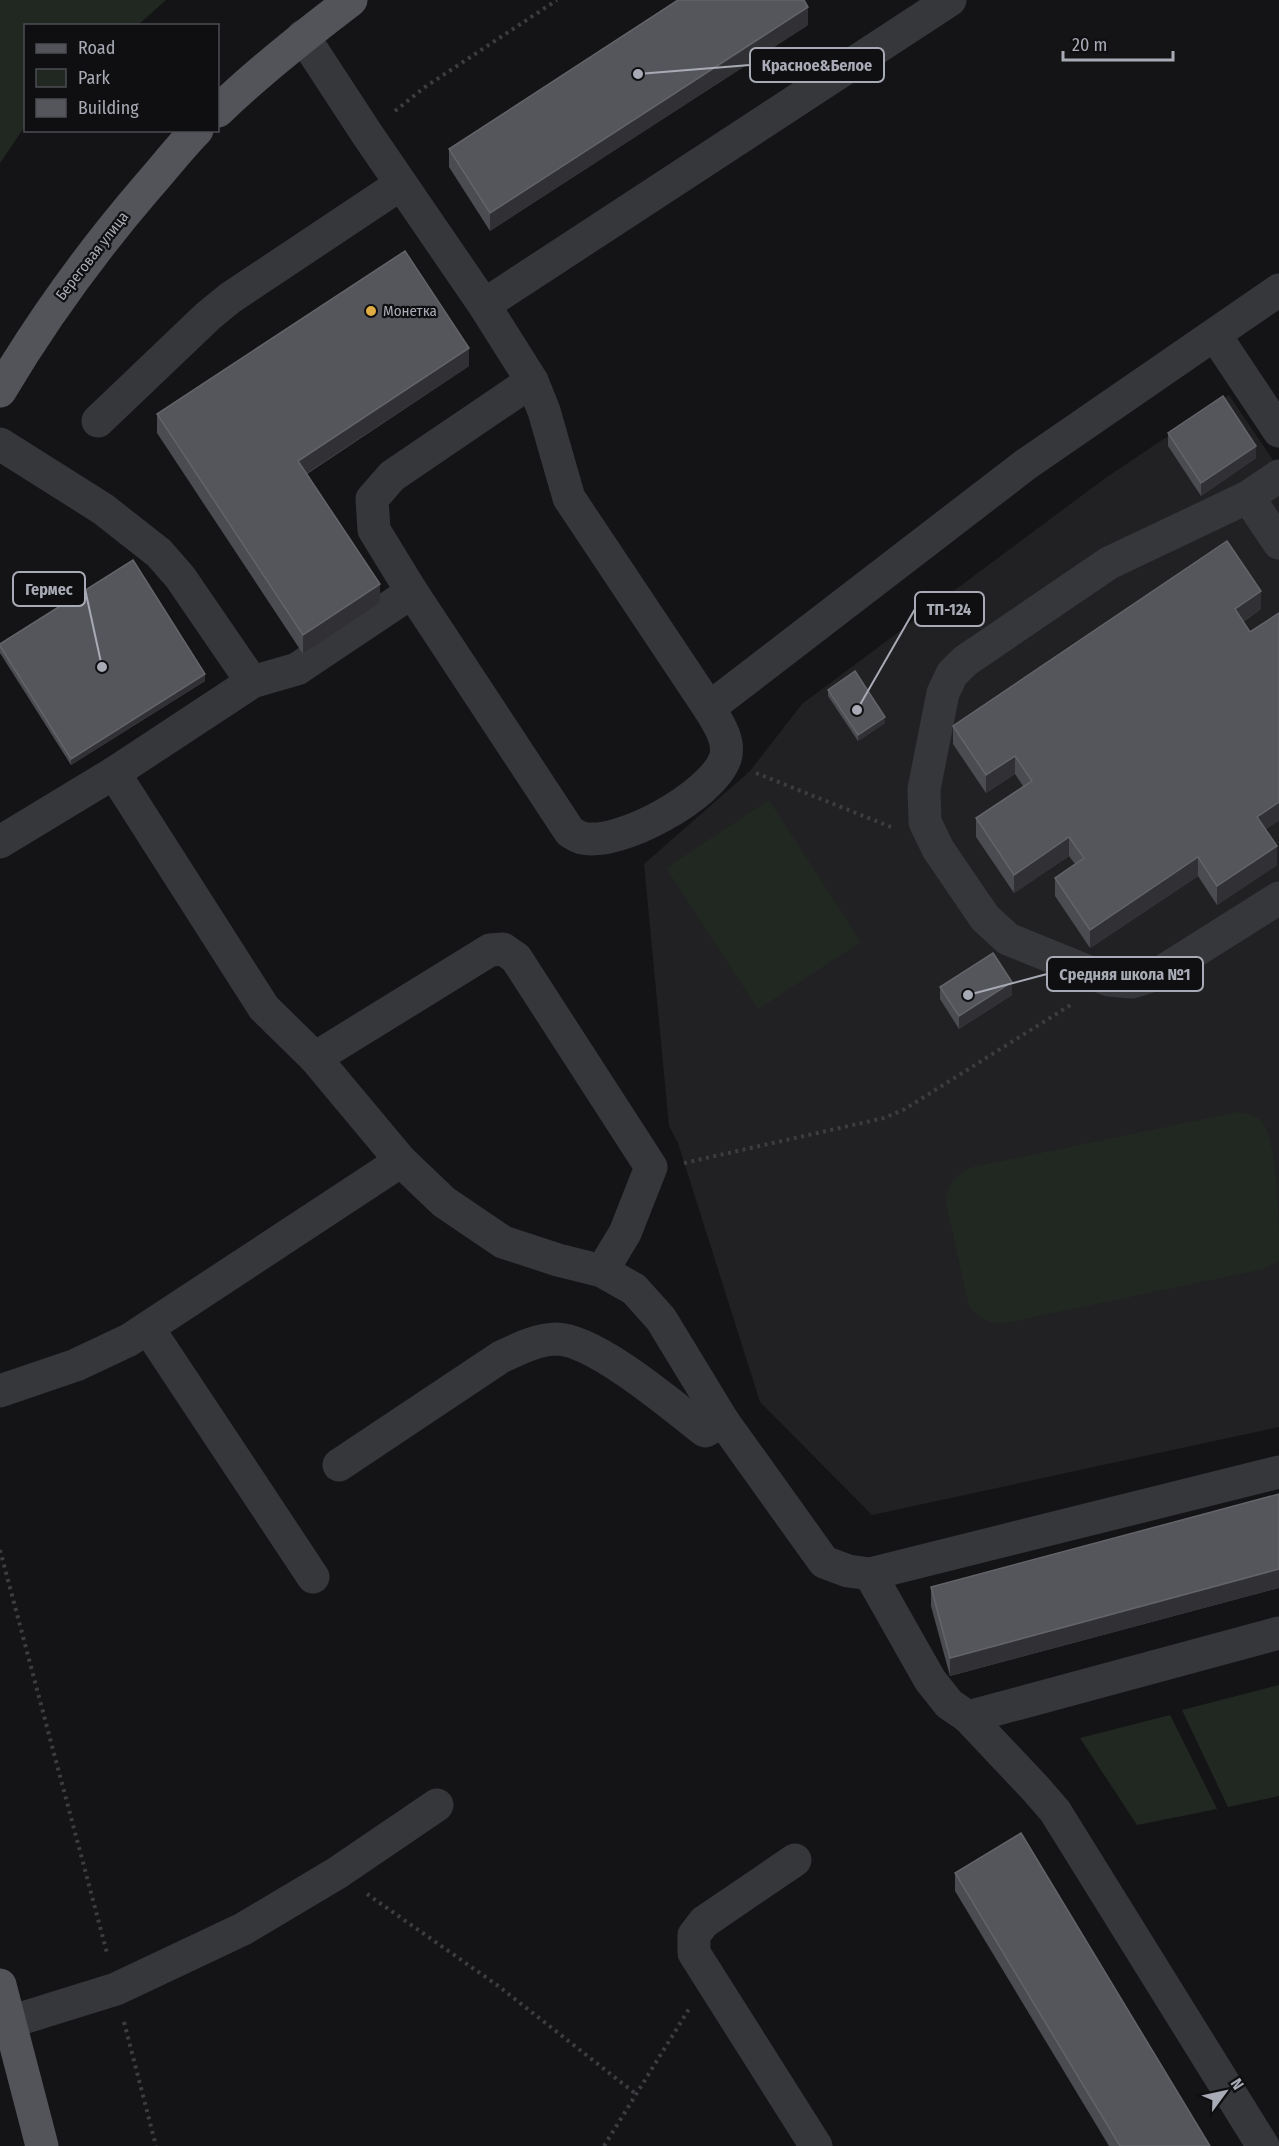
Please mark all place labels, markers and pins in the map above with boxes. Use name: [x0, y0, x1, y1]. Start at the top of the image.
callout: Красное&Белое: [750, 48, 884, 82]
place label: Монетка: [383, 302, 437, 320]
marker: Монетка: [364, 304, 378, 318]
callout: Гермес: [13, 572, 85, 606]
callout: ТП-124: [915, 592, 984, 626]
callout: Средняя школа №1: [1047, 957, 1203, 991]

